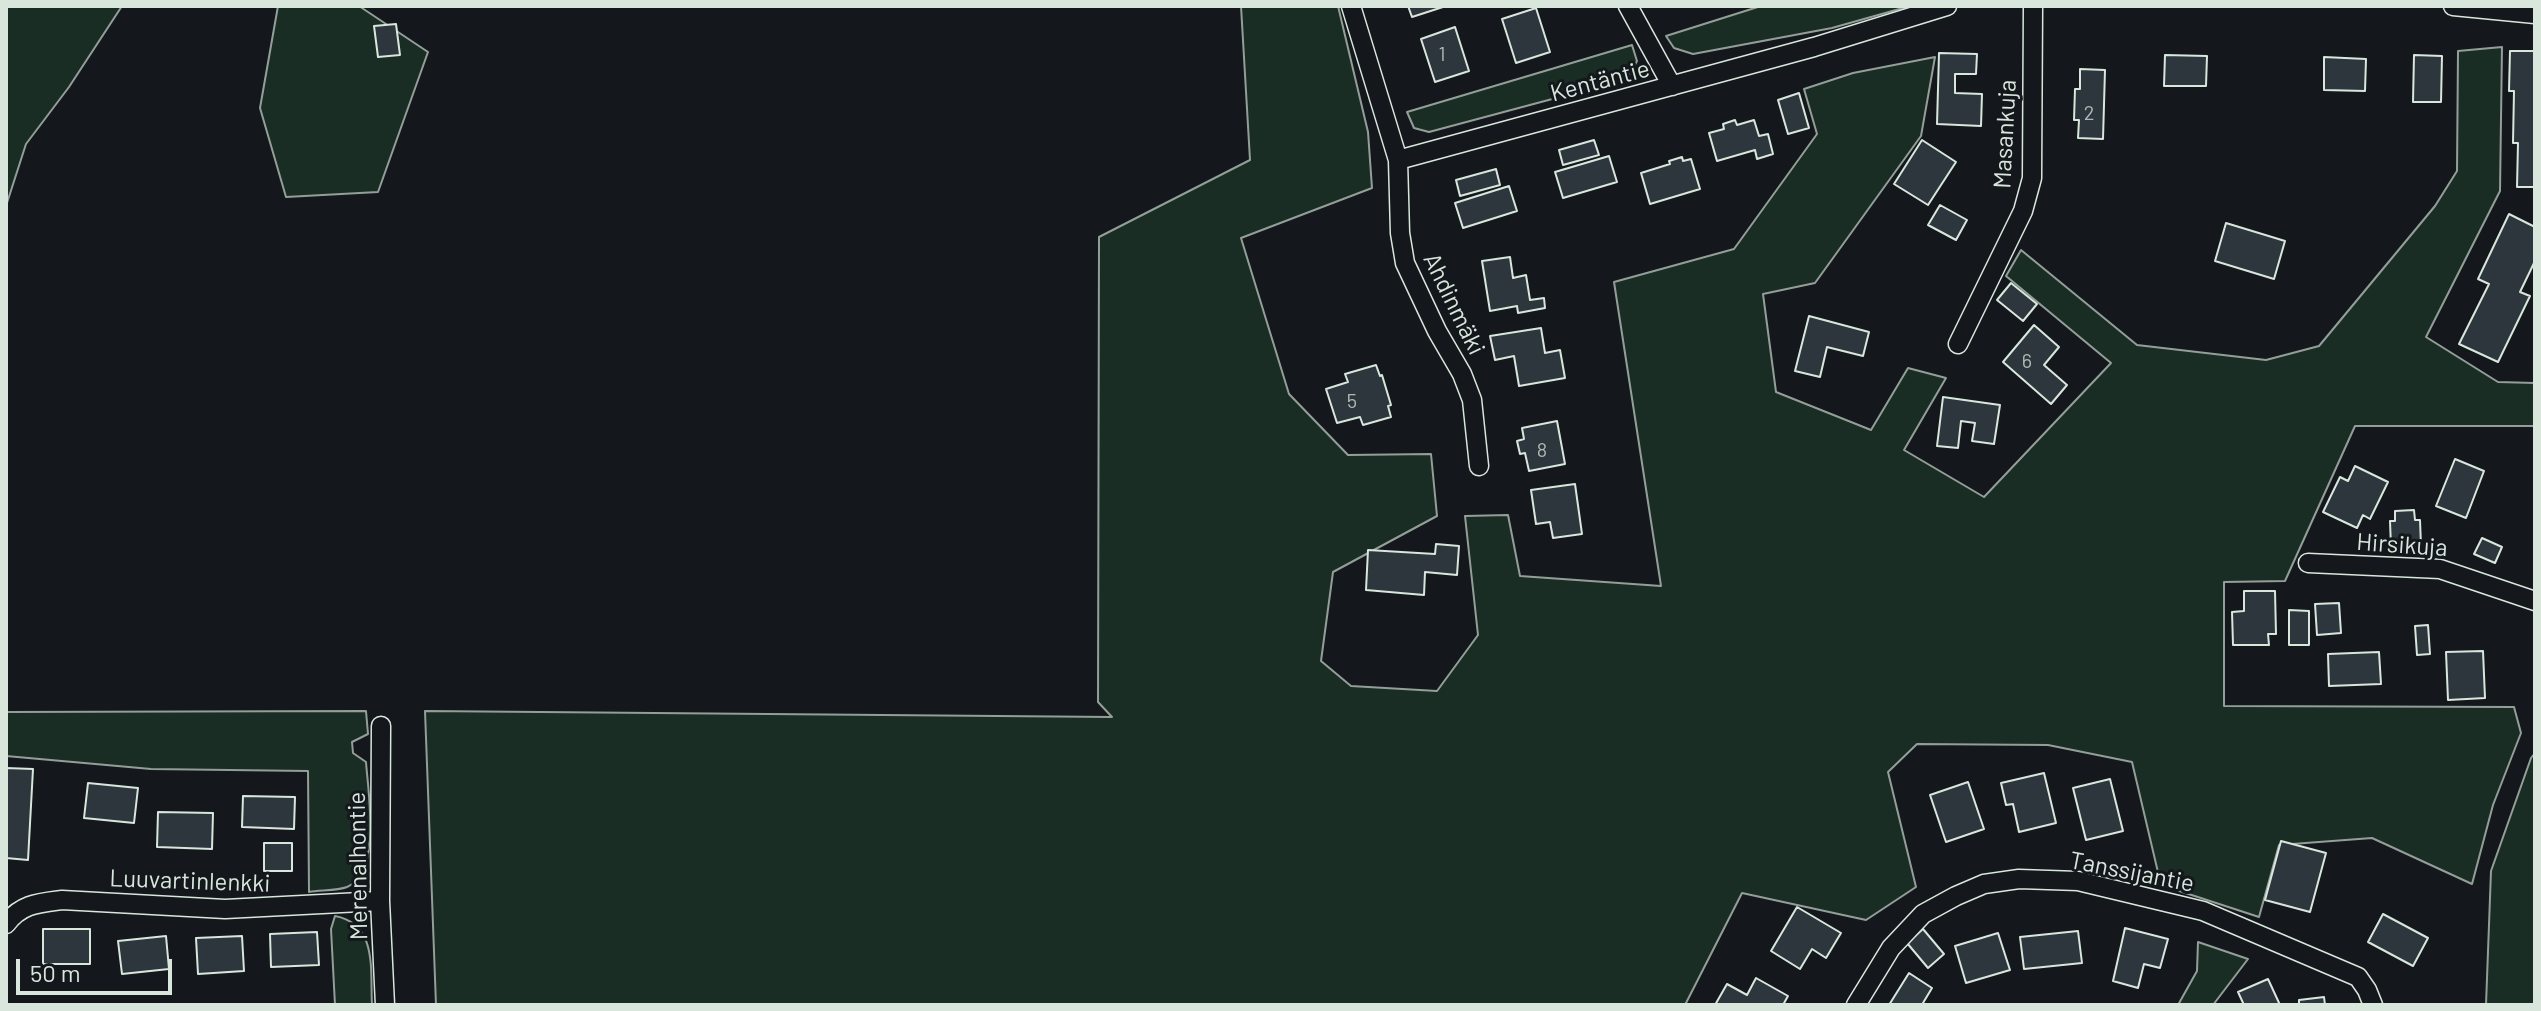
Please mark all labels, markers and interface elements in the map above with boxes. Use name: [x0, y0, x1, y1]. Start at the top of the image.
house number: 1: [1439, 42, 1445, 66]
street label: Kentäntie: [1547, 54, 1653, 108]
street label: Masankuja: [1988, 79, 2022, 189]
house number: 2: [2084, 101, 2094, 125]
street label: Ahdinmäki: [1417, 248, 1491, 360]
house number: 6: [2022, 349, 2032, 373]
house number: 5: [1347, 389, 1357, 413]
house number: 8: [1537, 438, 1547, 462]
street label: Hirsikuja: [2356, 527, 2448, 563]
street label: Merenalhontie: [342, 791, 374, 941]
street label: Tanssijantie: [2067, 846, 2197, 898]
street label: Luuvartinlenkki: [109, 864, 271, 898]
scale bar: [20, 943, 176, 993]
text: 50 m: [30, 958, 81, 987]

